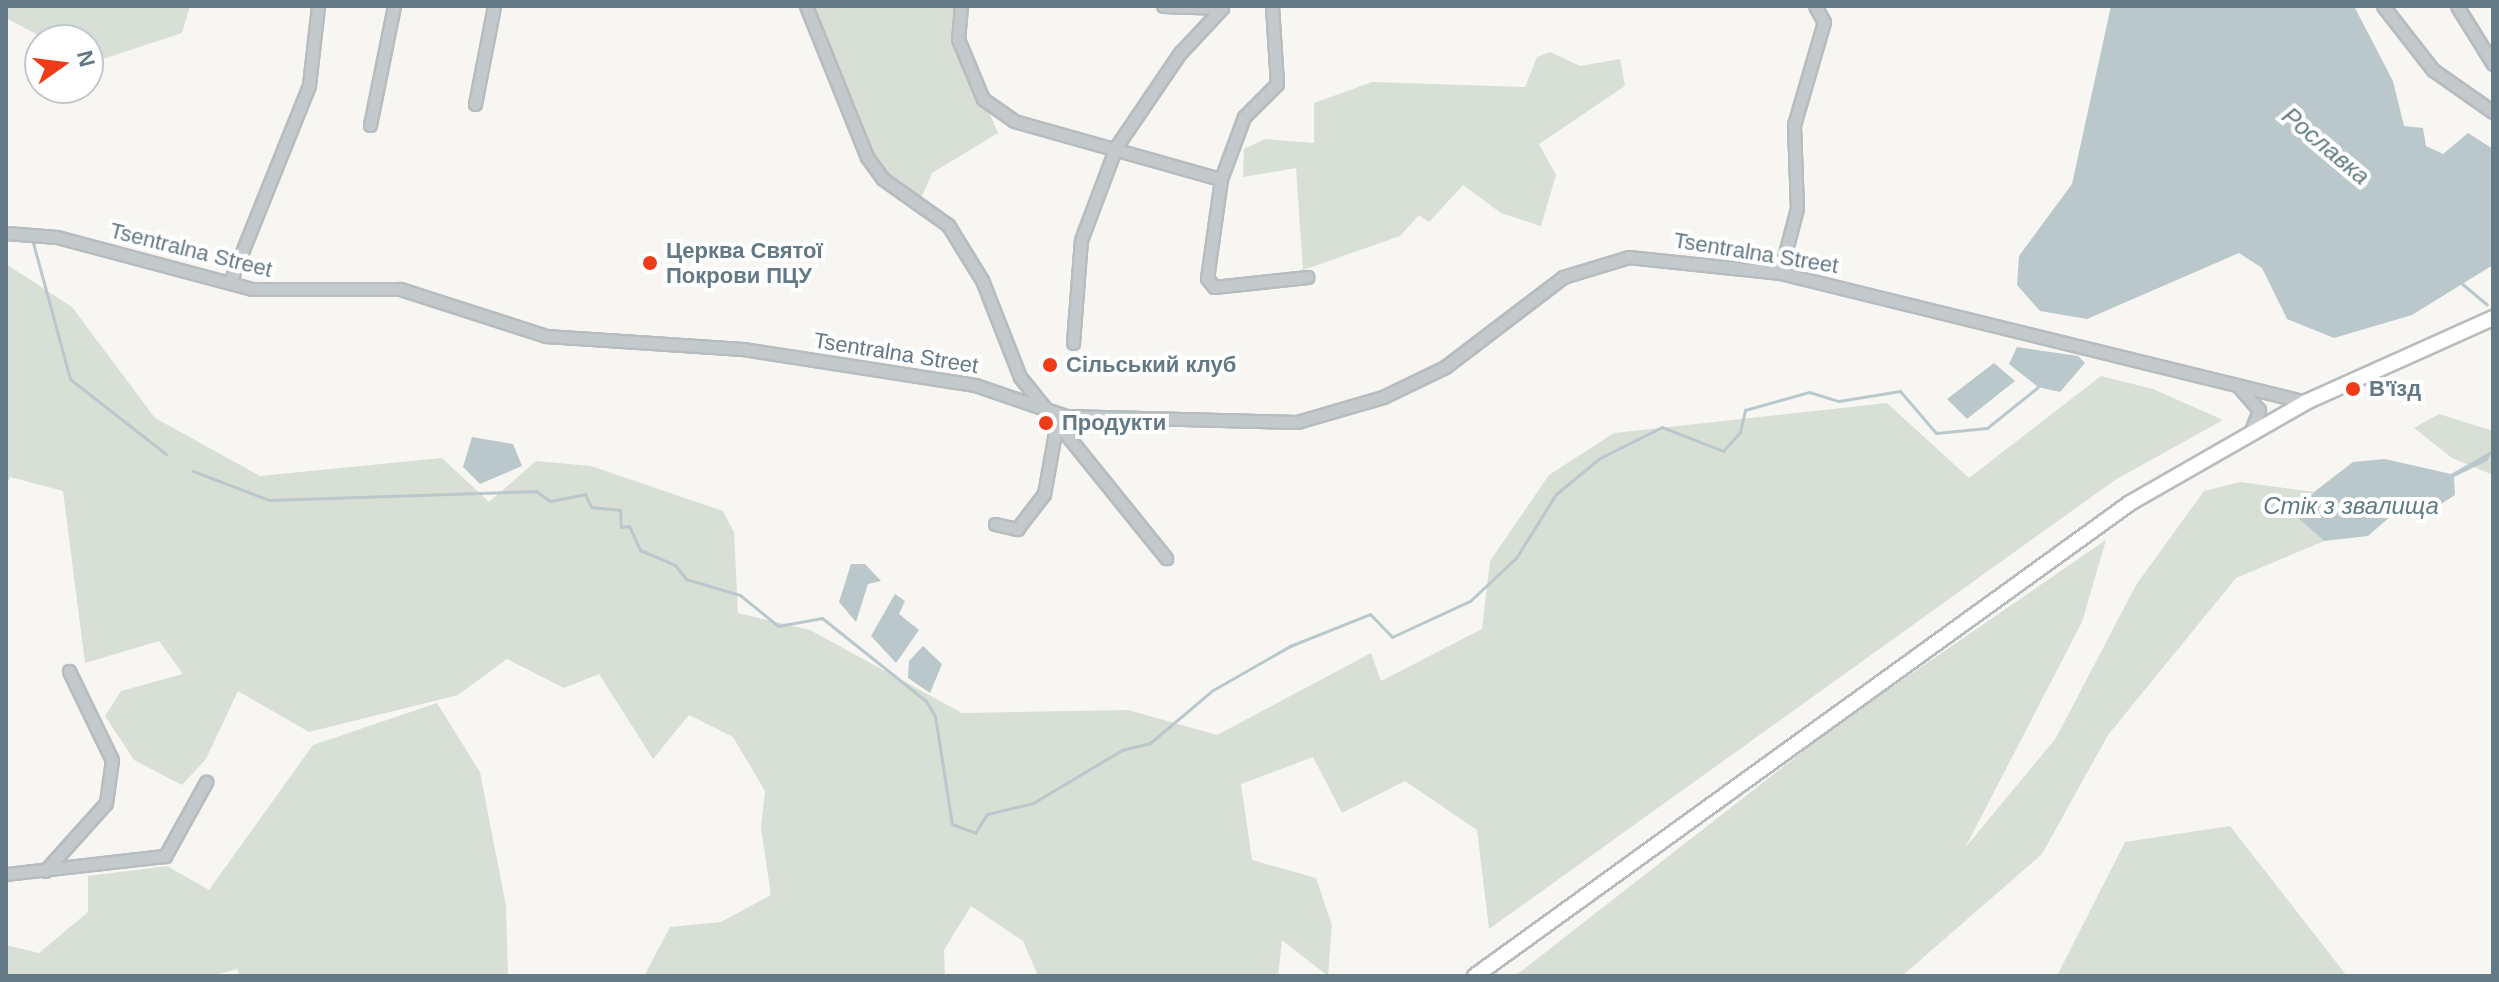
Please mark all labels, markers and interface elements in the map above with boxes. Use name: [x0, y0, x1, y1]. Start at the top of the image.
north arrow: [24, 24, 104, 104]
text: N: [72, 48, 100, 69]
water label: Рославка: [2276, 101, 2376, 191]
street label: Tsentralna Street: [107, 217, 275, 283]
street label: Tsentralna Street: [1672, 227, 1840, 279]
place label: Церква Святої Покрови ПЦУ: [666, 237, 823, 288]
marker: Церква Святої Покрови ПЦУ: [641, 254, 659, 272]
street label: Tsentralna Street: [812, 327, 980, 379]
place label: Сільський клуб: [1066, 352, 1236, 378]
marker: Сільський клуб: [1041, 356, 1059, 374]
place label: В'їзд: [2369, 376, 2421, 402]
marker: В'їзд: [2344, 380, 2362, 398]
place label: Продукти: [1062, 410, 1166, 436]
marker: Продукти: [1037, 414, 1055, 432]
water label: Стік з звалища: [2263, 492, 2439, 520]

